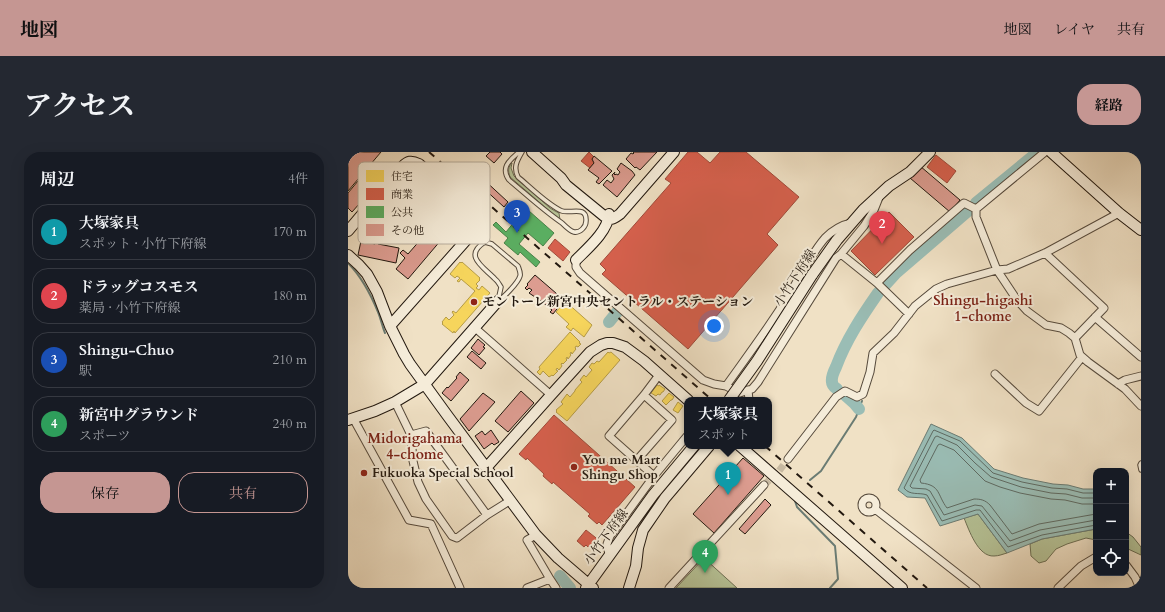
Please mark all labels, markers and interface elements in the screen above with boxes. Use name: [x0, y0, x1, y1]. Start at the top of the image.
text: 地図: [20, 17, 58, 43]
text: 地図: [1004, 20, 1032, 39]
text: レイヤ: [1054, 20, 1095, 39]
text: 共有: [1117, 20, 1145, 39]
button: 経路: [1077, 84, 1141, 125]
text: アクセス: [24, 87, 135, 125]
legend: [358, 162, 490, 244]
text: 周辺: [40, 168, 74, 191]
text: 住宅: [391, 169, 413, 184]
text: 4件: [288, 170, 308, 188]
text: 商業: [391, 187, 413, 202]
pin: 3: [504, 200, 530, 233]
text: 公共: [391, 205, 413, 220]
pin: 2: [869, 211, 895, 244]
text: 大塚家具: [79, 213, 139, 233]
text: 1: [51, 223, 57, 241]
text: 170 m: [273, 223, 307, 241]
text: その他: [391, 223, 424, 238]
text: スポット · 小竹下府線: [79, 235, 206, 253]
street label: 小竹下府線: [770, 246, 820, 310]
text: ドラッグコスモス: [79, 277, 198, 297]
text: 2: [51, 287, 57, 305]
text: 180 m: [273, 287, 307, 305]
district label: Shingu-higashi 1-chome: [933, 291, 1033, 326]
place label: モントーレ新宮中央セントラル・ステーション: [482, 293, 754, 311]
marker: モントーレ新宮中央セントラル・ステーション: [469, 297, 479, 307]
text: 薬局 · 小竹下府線: [79, 299, 180, 317]
your location: [704, 316, 724, 336]
text: Shingu-Chuo: [79, 340, 174, 360]
text: 3: [51, 351, 57, 369]
text: 210 m: [273, 351, 307, 369]
text: 駅: [79, 362, 92, 380]
popup: [684, 397, 772, 449]
text: 大塚家具: [698, 404, 758, 424]
text: 新宮中グラウンド: [79, 405, 199, 425]
text: 4: [51, 415, 57, 433]
text: 240 m: [273, 415, 307, 433]
text: スポット: [698, 426, 750, 444]
text: スポーツ: [79, 427, 130, 445]
district label: Midorigahama 4-chome: [368, 429, 463, 464]
place label: You me Mart Shingu Shop: [582, 451, 661, 484]
marker: You me Mart Shingu Shop: [569, 462, 579, 472]
pin: 1: [715, 462, 741, 495]
place label: Fukuoka Special School: [372, 464, 514, 482]
marker: Fukuoka Special School: [359, 468, 369, 478]
map controls: [1093, 468, 1129, 576]
button: +: [1093, 468, 1129, 504]
button: 保存: [40, 472, 170, 513]
button: 共有: [178, 472, 308, 513]
button: −: [1093, 504, 1129, 540]
street label: 小竹下府線: [580, 505, 632, 569]
pin: 4: [692, 540, 718, 573]
button: locate: [1093, 540, 1129, 576]

